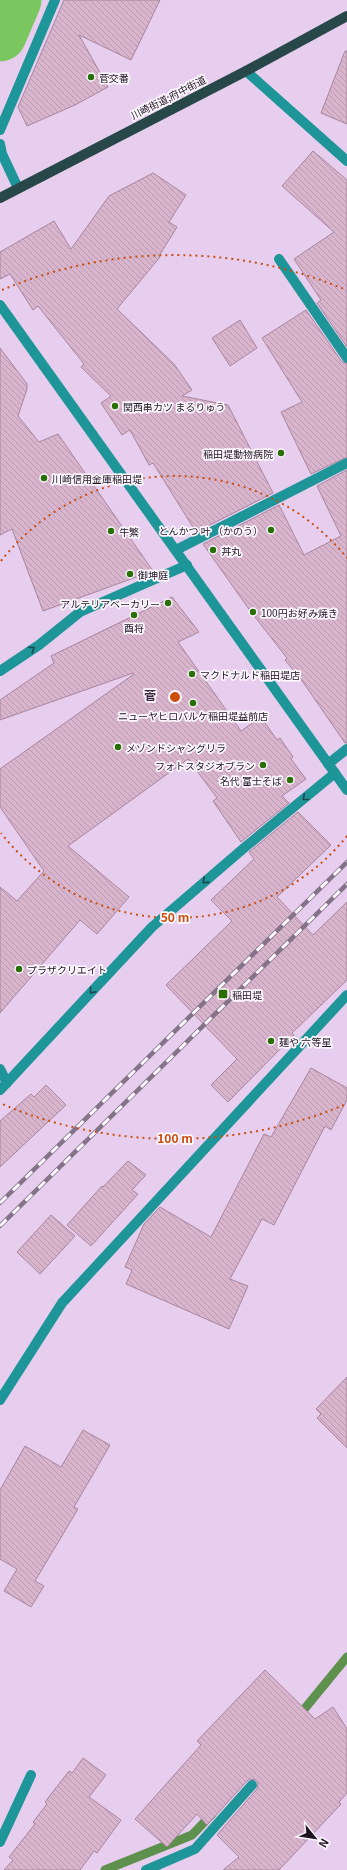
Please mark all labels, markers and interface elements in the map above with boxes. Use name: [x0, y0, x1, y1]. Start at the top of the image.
place label: 菅交番: [99, 70, 129, 85]
marker: 菅交番: [86, 72, 96, 82]
street label: 川崎街道;府中街道: [128, 72, 208, 122]
place label: 関西串カツ まるりゅう: [123, 399, 225, 414]
marker: 関西串カツ まるりゅう: [110, 401, 120, 411]
place label: 稲田堤動物病院: [203, 446, 273, 461]
marker: 稲田堤動物病院: [276, 448, 286, 458]
place label: 川崎信用金庫稲田堤: [52, 471, 142, 486]
marker: 川崎信用金庫稲田堤: [39, 473, 49, 483]
place label: とんかつ 叶 （かのう）: [159, 523, 263, 538]
place label: 牛繁: [119, 524, 139, 539]
marker: とんかつ 叶 （かのう）: [266, 525, 276, 535]
marker: 牛繁: [106, 526, 116, 536]
place label: 丼丸: [221, 543, 241, 558]
marker: 丼丸: [208, 545, 218, 555]
place label: 御坤庭: [138, 567, 168, 582]
marker: 御坤庭: [125, 569, 135, 579]
place label: アルテリアベーカリー: [60, 596, 160, 611]
marker: アルテリアベーカリー: [163, 598, 173, 608]
place label: 100円お好み焼き: [261, 605, 338, 620]
marker: 100円お好み焼き: [248, 607, 258, 617]
marker: 酉将: [129, 610, 139, 620]
place label: 酉将: [124, 620, 144, 635]
one-way arrow: [28, 647, 35, 654]
place label: マクドナルド稲田堤店: [200, 667, 300, 682]
marker: マクドナルド稲田堤店: [187, 669, 197, 679]
district label: 菅: [144, 686, 156, 703]
centre of rings: [168, 690, 182, 704]
marker: ニューヤヒロパルケ稲田堤益前店: [188, 698, 198, 708]
place label: ニューヤヒロパルケ稲田堤益前店: [118, 708, 268, 723]
place label: メゾンドシャングリラ: [126, 740, 226, 755]
marker: メゾンドシャングリラ: [113, 742, 123, 752]
place label: フォトスタジオブラン: [155, 758, 255, 773]
marker: フォトスタジオブラン: [258, 760, 268, 770]
place label: 名代 富士そば: [220, 773, 282, 788]
marker: 名代 富士そば: [285, 775, 295, 785]
one-way arrow: [303, 794, 310, 801]
one-way arrow: [203, 877, 210, 884]
text: 50 m: [161, 908, 189, 925]
place label: プラザクリエイト: [27, 962, 107, 977]
marker: プラザクリエイト: [14, 964, 24, 974]
one-way arrow: [89, 986, 96, 994]
place label: 稲田堤: [232, 987, 262, 1002]
marker: 稲田堤: [217, 988, 229, 1000]
place label: 麺や 六等星: [279, 1034, 331, 1049]
marker: 麺や 六等星: [266, 1036, 276, 1046]
text: 100 m: [157, 1129, 193, 1146]
north arrow: [295, 1818, 335, 1858]
text: N: [316, 1836, 334, 1851]

